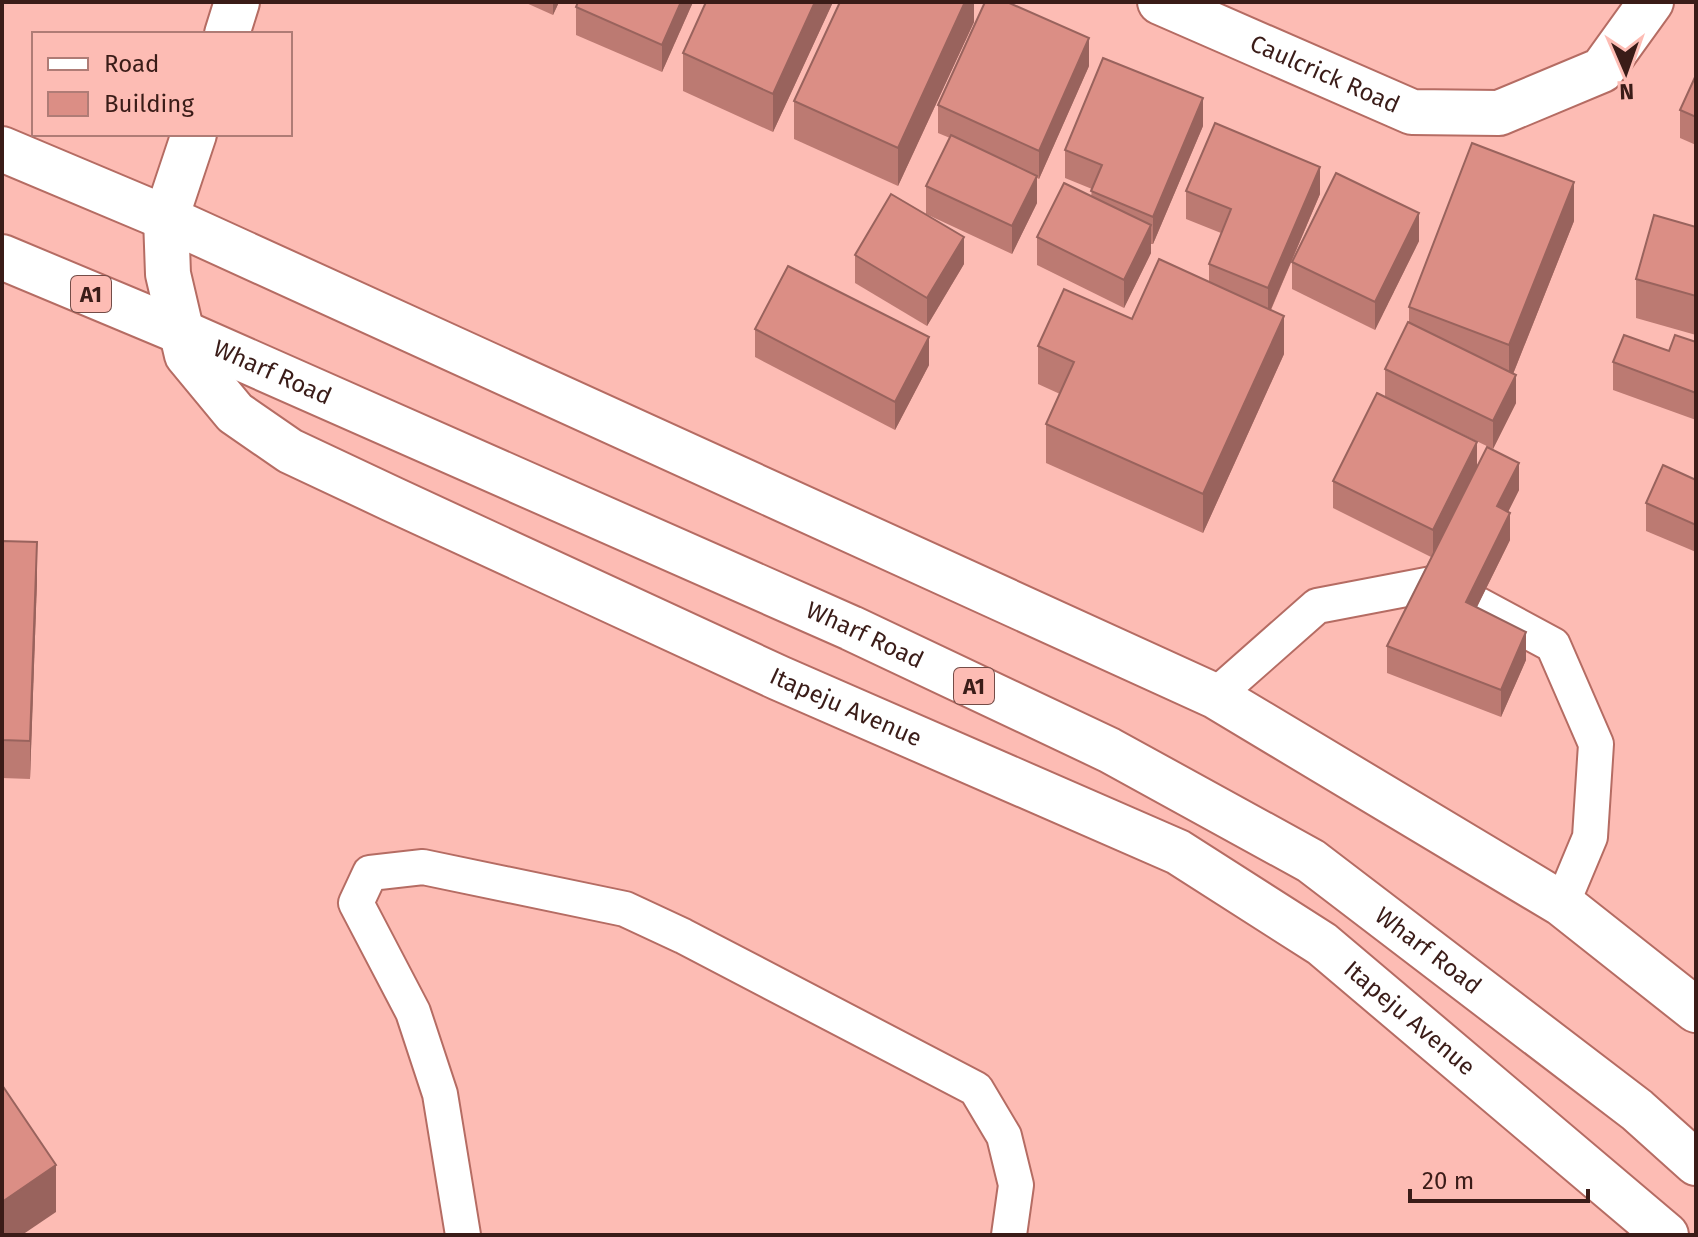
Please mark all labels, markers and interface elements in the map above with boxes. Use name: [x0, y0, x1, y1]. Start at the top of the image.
street label: Caulcrick Road: [1246, 29, 1404, 119]
legend: [32, 32, 292, 136]
north arrow: [1586, 32, 1666, 112]
text: Road: [104, 50, 159, 78]
text: N: [1619, 78, 1634, 105]
text: Building: [104, 90, 194, 118]
road number: A1: [71, 276, 111, 312]
street label: Wharf Road: [209, 334, 336, 411]
street label: Wharf Road: [802, 596, 928, 674]
street label: Itapeju Avenue: [765, 662, 926, 753]
road number: A1: [954, 668, 994, 704]
street label: Wharf Road: [1370, 901, 1487, 1000]
street label: Itapeju Avenue: [1338, 955, 1481, 1081]
scale bar: [1410, 1153, 1588, 1203]
text: 20 m: [1422, 1167, 1474, 1195]

